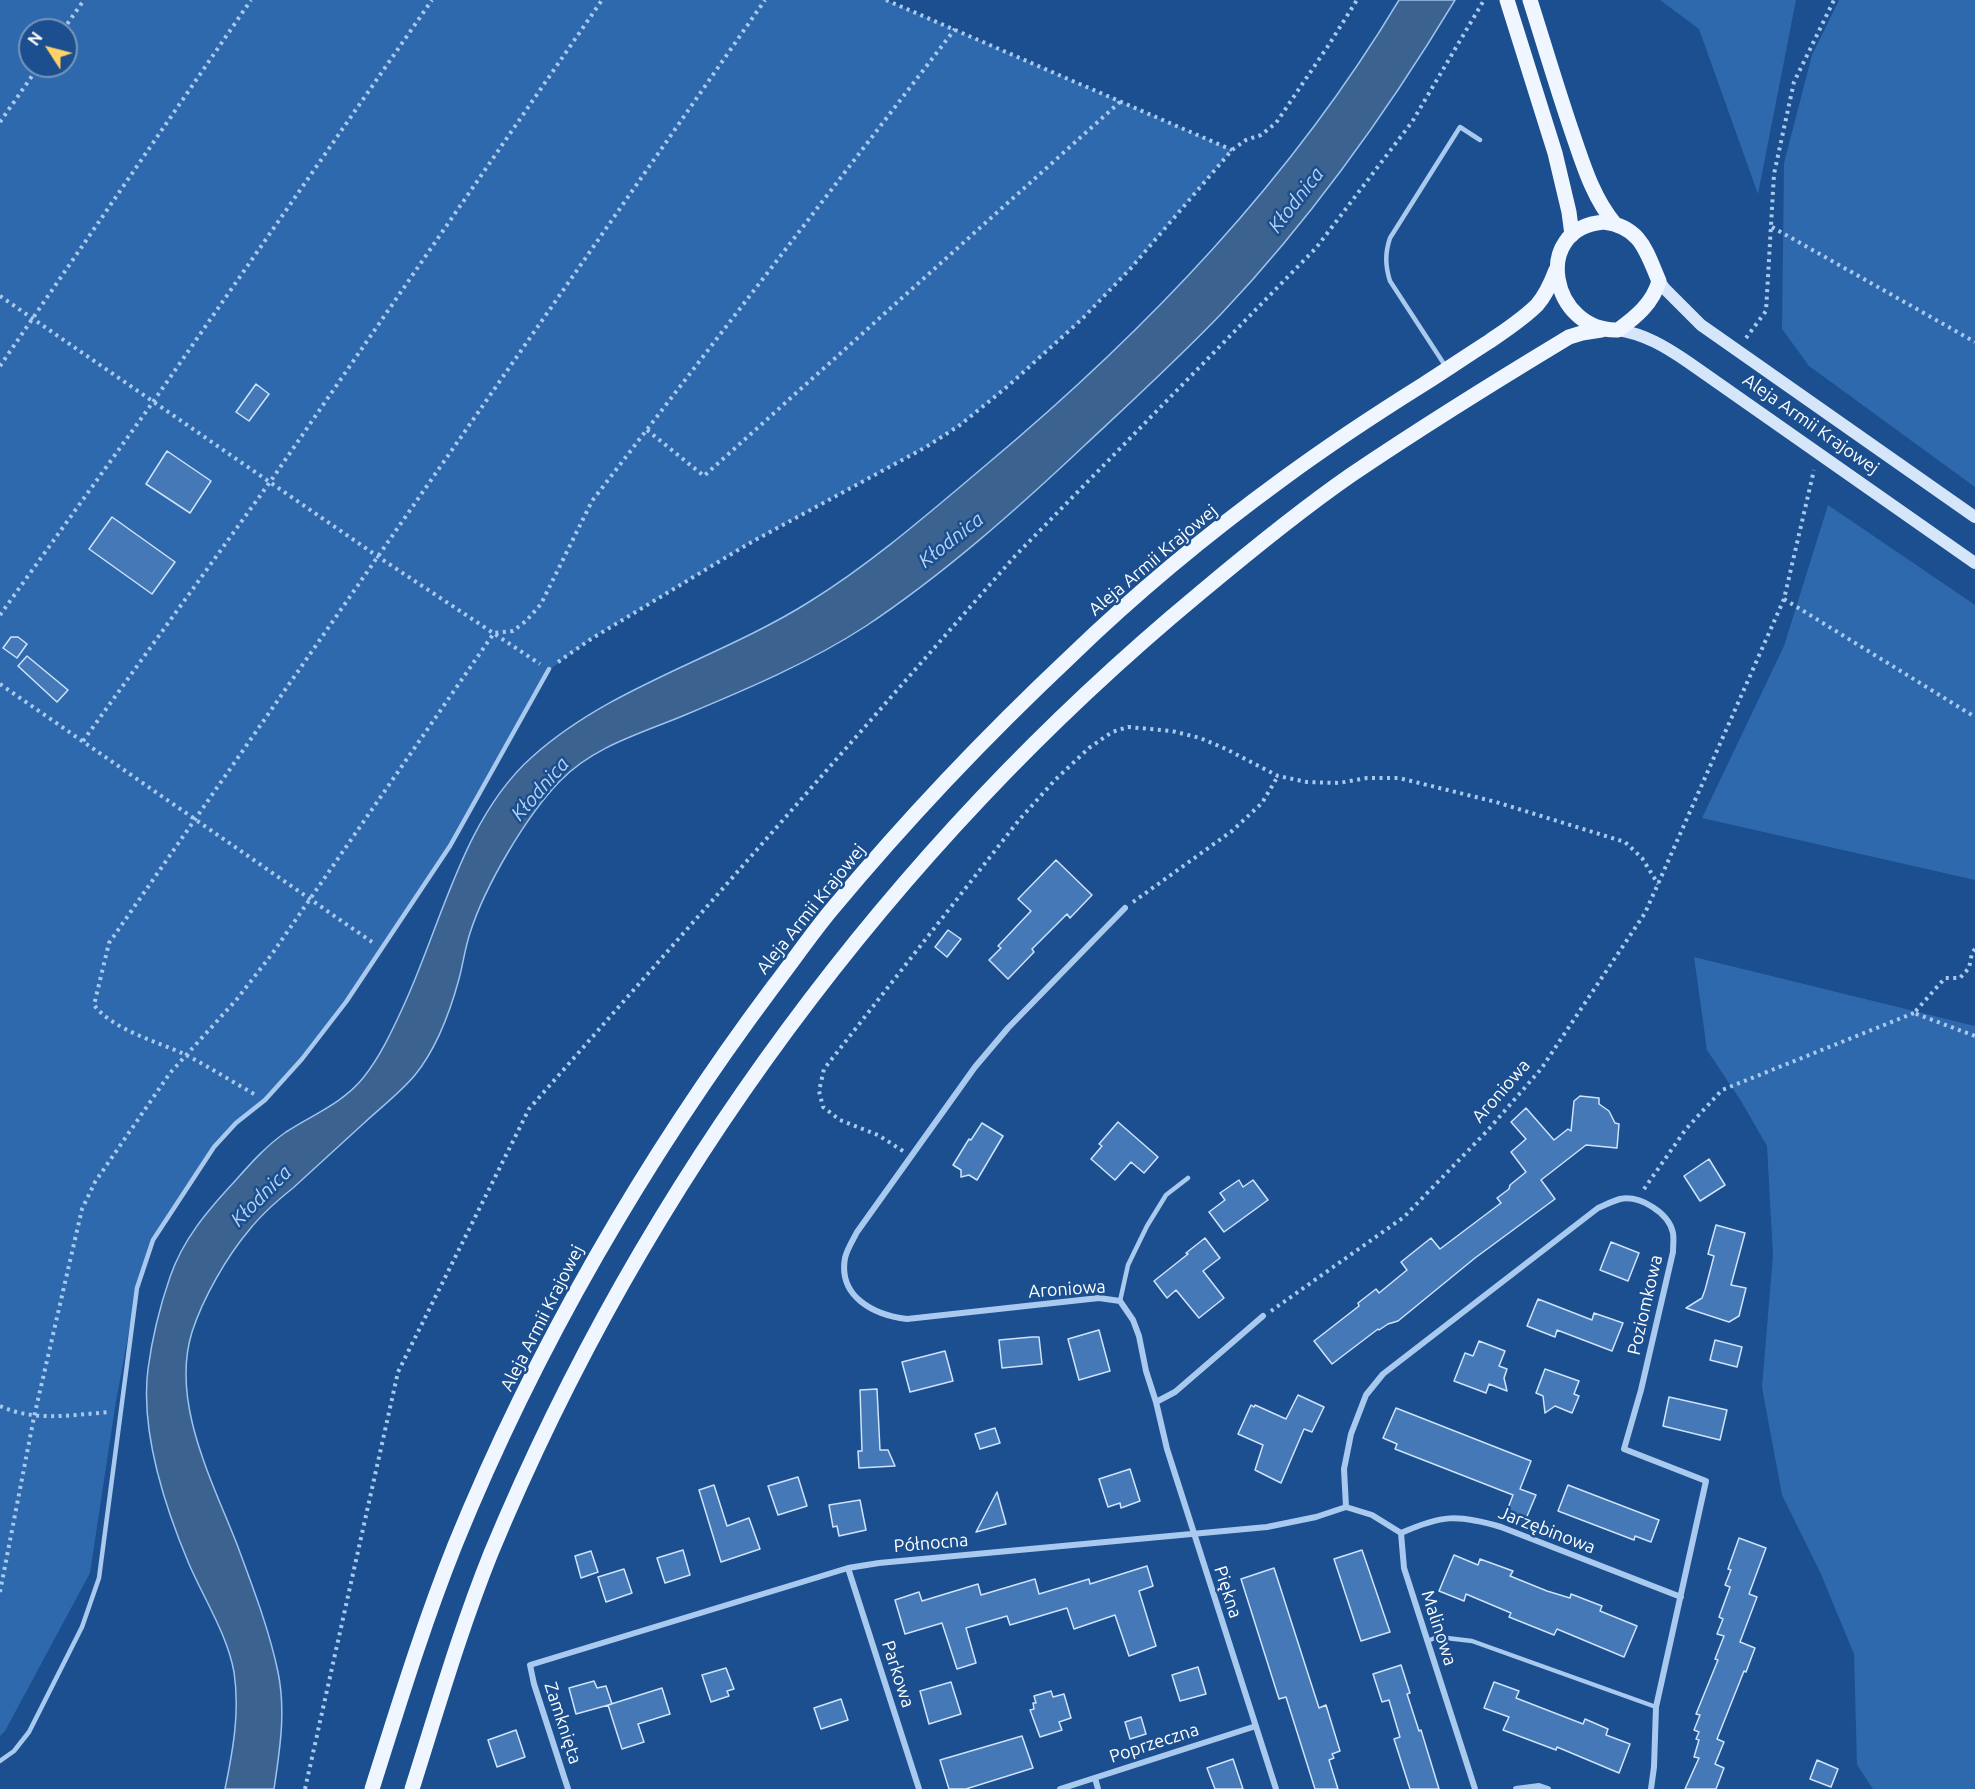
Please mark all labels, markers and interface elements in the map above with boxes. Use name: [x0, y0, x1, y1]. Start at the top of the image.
north arrow: [18, 18, 78, 78]
text: N: [24, 28, 46, 49]
water label: Kłodnica: [1263, 163, 1329, 237]
street label: Aleja Armii Krajowej: [1739, 369, 1883, 479]
street label: Aleja Armii Krajowej: [1084, 500, 1222, 620]
water label: Kłodnica: [914, 507, 988, 573]
water label: Kłodnica: [506, 752, 574, 826]
street label: Aleja Armii Krajowej: [752, 840, 870, 978]
street label: Aroniowa: [1467, 1055, 1535, 1127]
water label: Kłodnica: [226, 1161, 296, 1231]
street label: Aleja Armii Krajowej: [496, 1241, 588, 1395]
street label: Poziomkowa: [1623, 1253, 1667, 1357]
street label: Aroniowa: [1028, 1276, 1106, 1302]
street label: Jarzębinowa: [1496, 1502, 1598, 1558]
street label: Północna: [893, 1529, 969, 1557]
street label: Piękna: [1209, 1563, 1247, 1621]
street label: Malinowa: [1417, 1588, 1461, 1668]
street label: Parkowa: [877, 1638, 919, 1710]
street label: Zamknięta: [540, 1679, 586, 1767]
street label: Poprzeczna: [1107, 1718, 1201, 1768]

